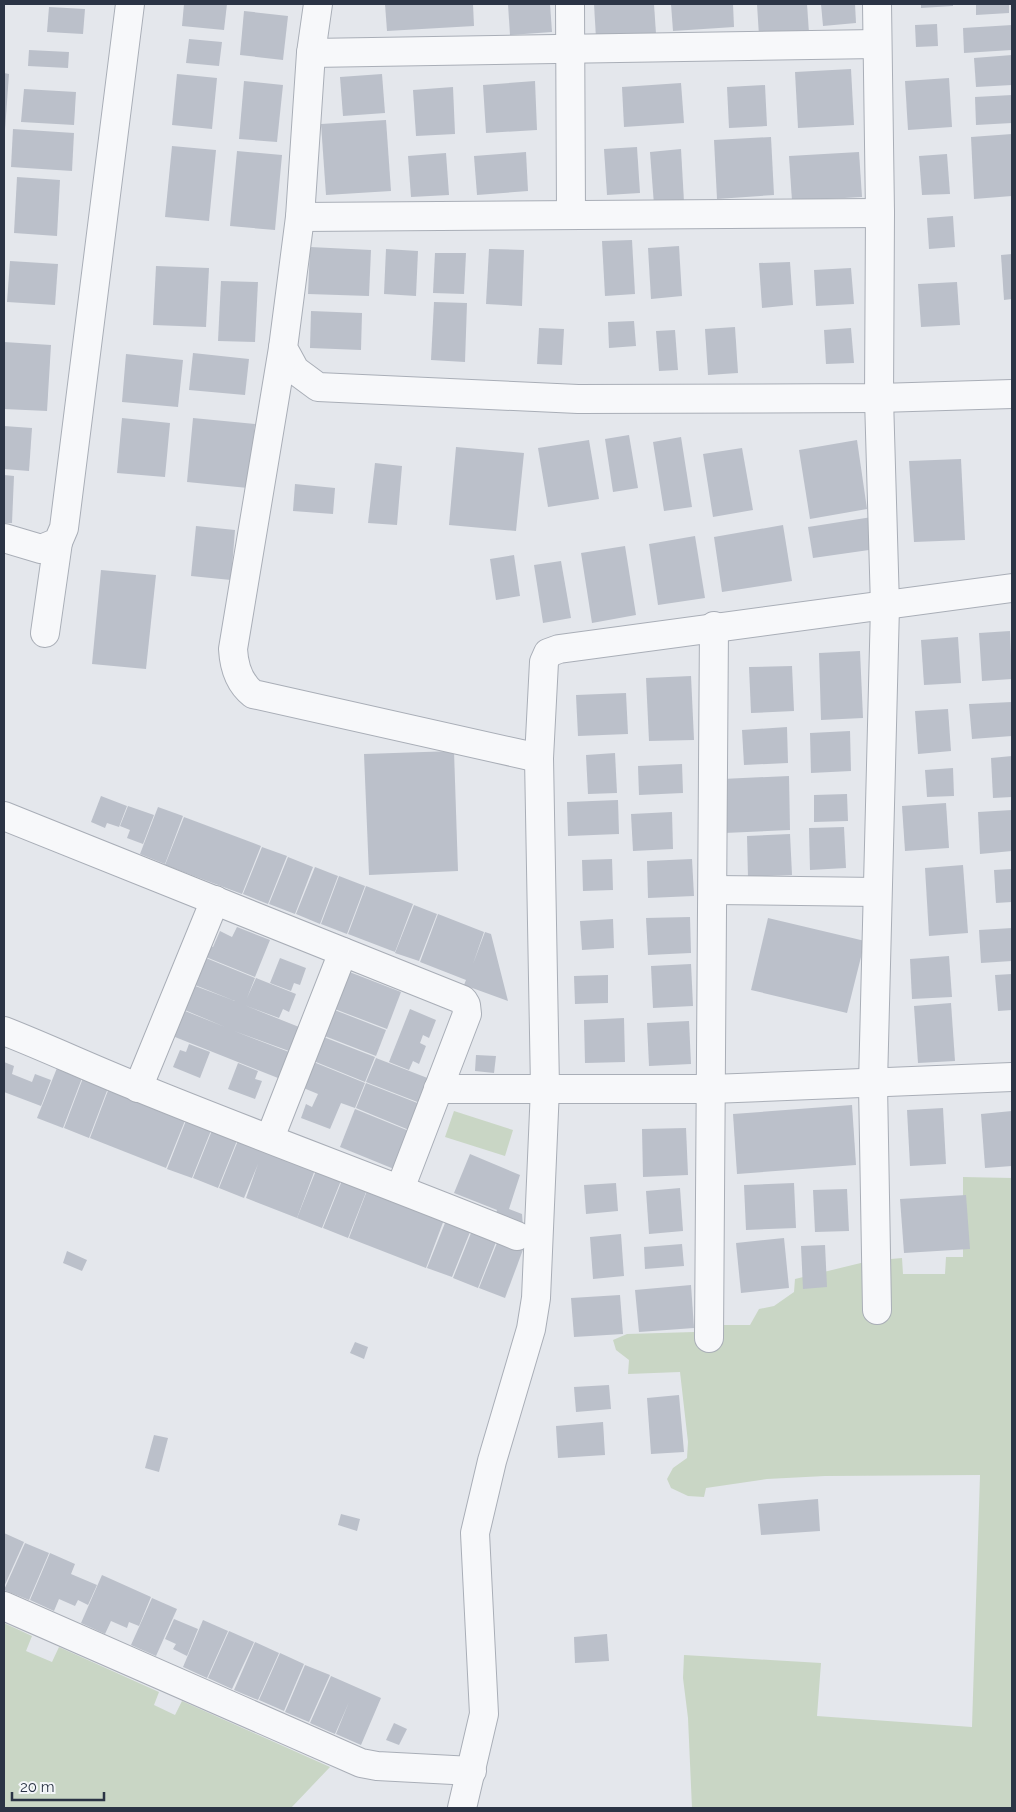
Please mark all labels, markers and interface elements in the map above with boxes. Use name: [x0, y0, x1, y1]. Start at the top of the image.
scale bar: [12, 1770, 105, 1802]
text: 20 m: [20, 1778, 55, 1796]

